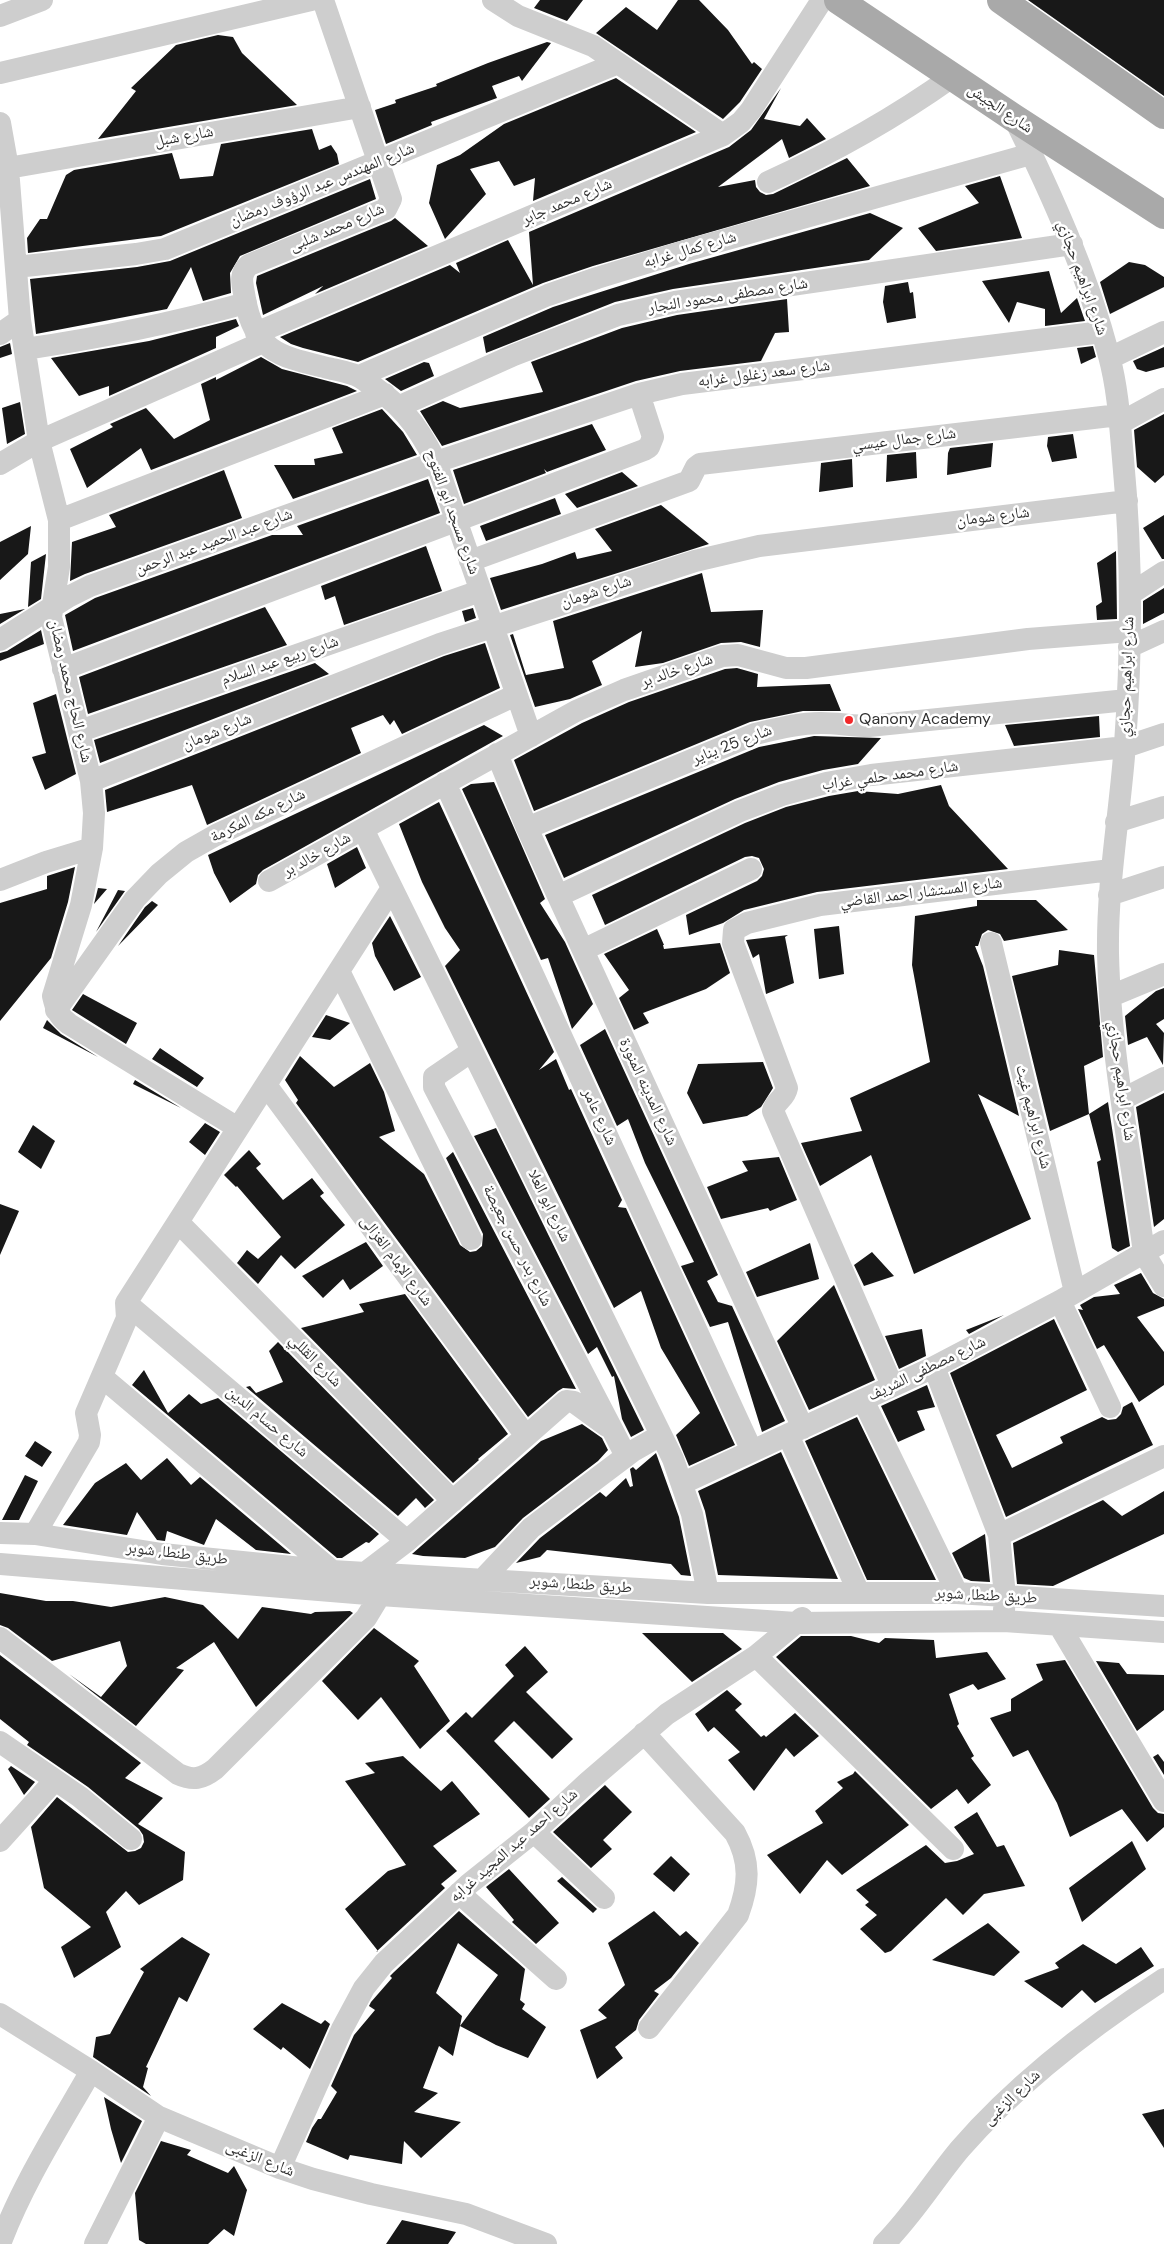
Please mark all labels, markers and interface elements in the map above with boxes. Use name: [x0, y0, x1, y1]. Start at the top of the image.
street label: شارع الجيش: [964, 80, 1036, 138]
street label: شارع شبل: [153, 122, 215, 152]
street label: شارع المهندس عبد الرؤوف رمضان: [227, 139, 417, 231]
street label: شارع محمد جابر: [519, 174, 615, 230]
street label: شارع محمد شلبى: [287, 199, 387, 257]
street label: شارع ابراهيم حجازي: [1052, 218, 1112, 338]
street label: شارع كمال غرابه: [641, 228, 739, 272]
street label: شارع مصطفى محمود النجار: [647, 274, 809, 318]
street label: شارع سعد زغلول غرابه: [697, 356, 831, 392]
street label: شارع جمال عيسي: [851, 424, 957, 456]
street label: شارع مسجد ابو الفتوح: [420, 447, 484, 577]
street label: شارع شومان: [955, 503, 1031, 531]
street label: شارع عبد الحميد عبد الرحمن: [133, 505, 295, 579]
street label: شارع شومان: [558, 572, 634, 612]
street label: شارع ابراهيم حجازي: [1115, 616, 1139, 738]
street label: شارع الحاج محمد رمضان: [44, 617, 96, 765]
street label: شارع ربيع عبد السلام: [219, 632, 341, 690]
street label: شارع خالد بر: [638, 650, 716, 692]
street label: شارع شومان: [179, 709, 255, 755]
place label: Qanony Academy: [859, 710, 991, 730]
marker: Qanony Academy: [843, 714, 855, 726]
street label: شارع 25 يناير: [689, 721, 775, 769]
street label: شارع محمد حلمي غراب: [820, 757, 960, 795]
street label: شارع مكه المكرمة: [208, 785, 308, 847]
street label: شارع خالد بر: [280, 828, 354, 882]
street label: شارع المستشار احمد القاضي: [839, 874, 1003, 912]
street label: شارع ابراهيم حجازي: [1103, 1020, 1139, 1142]
street label: شارع المدينه المنورة: [615, 1035, 681, 1149]
street label: شارع ابراهيم غيث: [1011, 1063, 1055, 1171]
street label: شارع عامر: [578, 1085, 620, 1149]
street label: شارع ابو العلا: [523, 1167, 575, 1245]
street label: شارع بدر حسن جعيصة: [478, 1182, 556, 1310]
street label: شارع الإمام الغزالى: [356, 1212, 436, 1310]
street label: شارع القللي: [285, 1331, 345, 1391]
street label: شارع مصطفى الشريف: [865, 1332, 989, 1406]
street label: شارع حسام الدين: [222, 1382, 312, 1462]
street label: طريق طنطا, شوبر: [125, 1538, 229, 1570]
street label: طريق طنطا, شوبر: [529, 1572, 633, 1598]
street label: طريق طنطا, شوبر: [934, 1584, 1038, 1608]
street label: شارع احمد عبد المجيد غرابه: [446, 1785, 582, 1907]
street label: شارع الزغبى: [979, 2066, 1045, 2130]
street label: شارع الزغبى: [223, 2137, 297, 2181]

